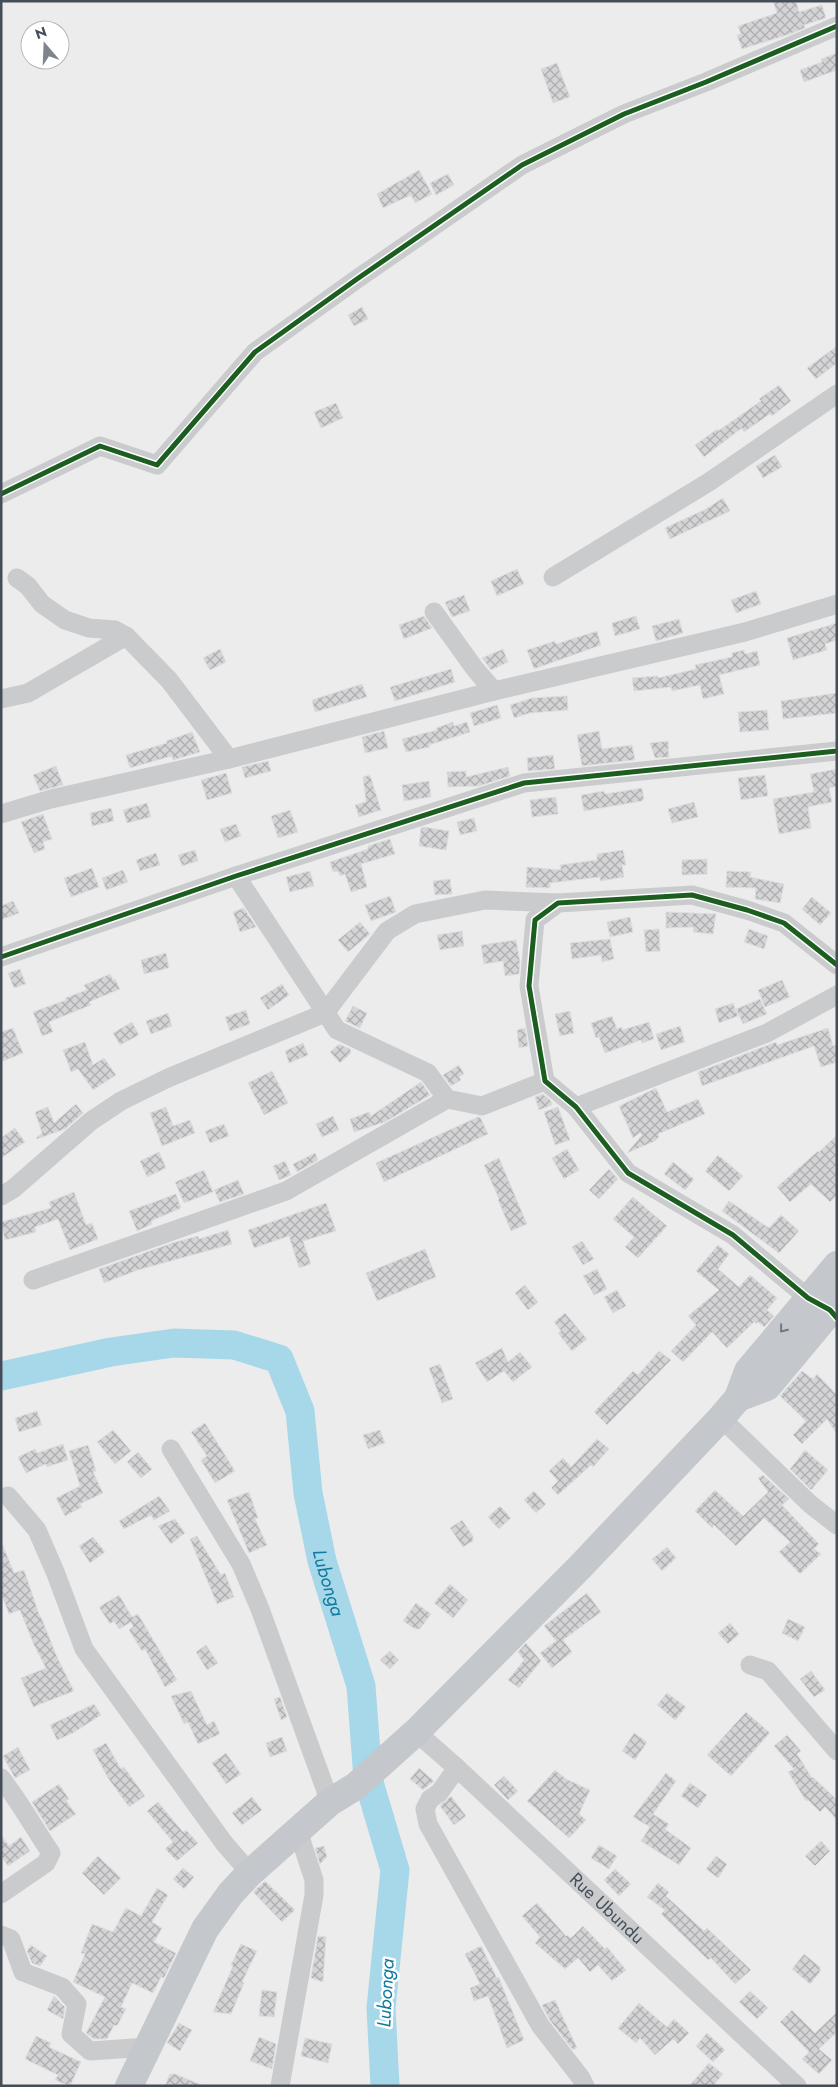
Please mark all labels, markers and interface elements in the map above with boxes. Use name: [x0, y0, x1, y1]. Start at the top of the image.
north arrow: [20, 20, 70, 70]
text: N: [32, 21, 49, 44]
one-way arrow: [779, 1324, 788, 1333]
water label: Lubonga: [306, 1547, 352, 1620]
street label: Rue Ubundu: [564, 1867, 650, 1950]
water label: Lubonga: [370, 1957, 401, 2028]

